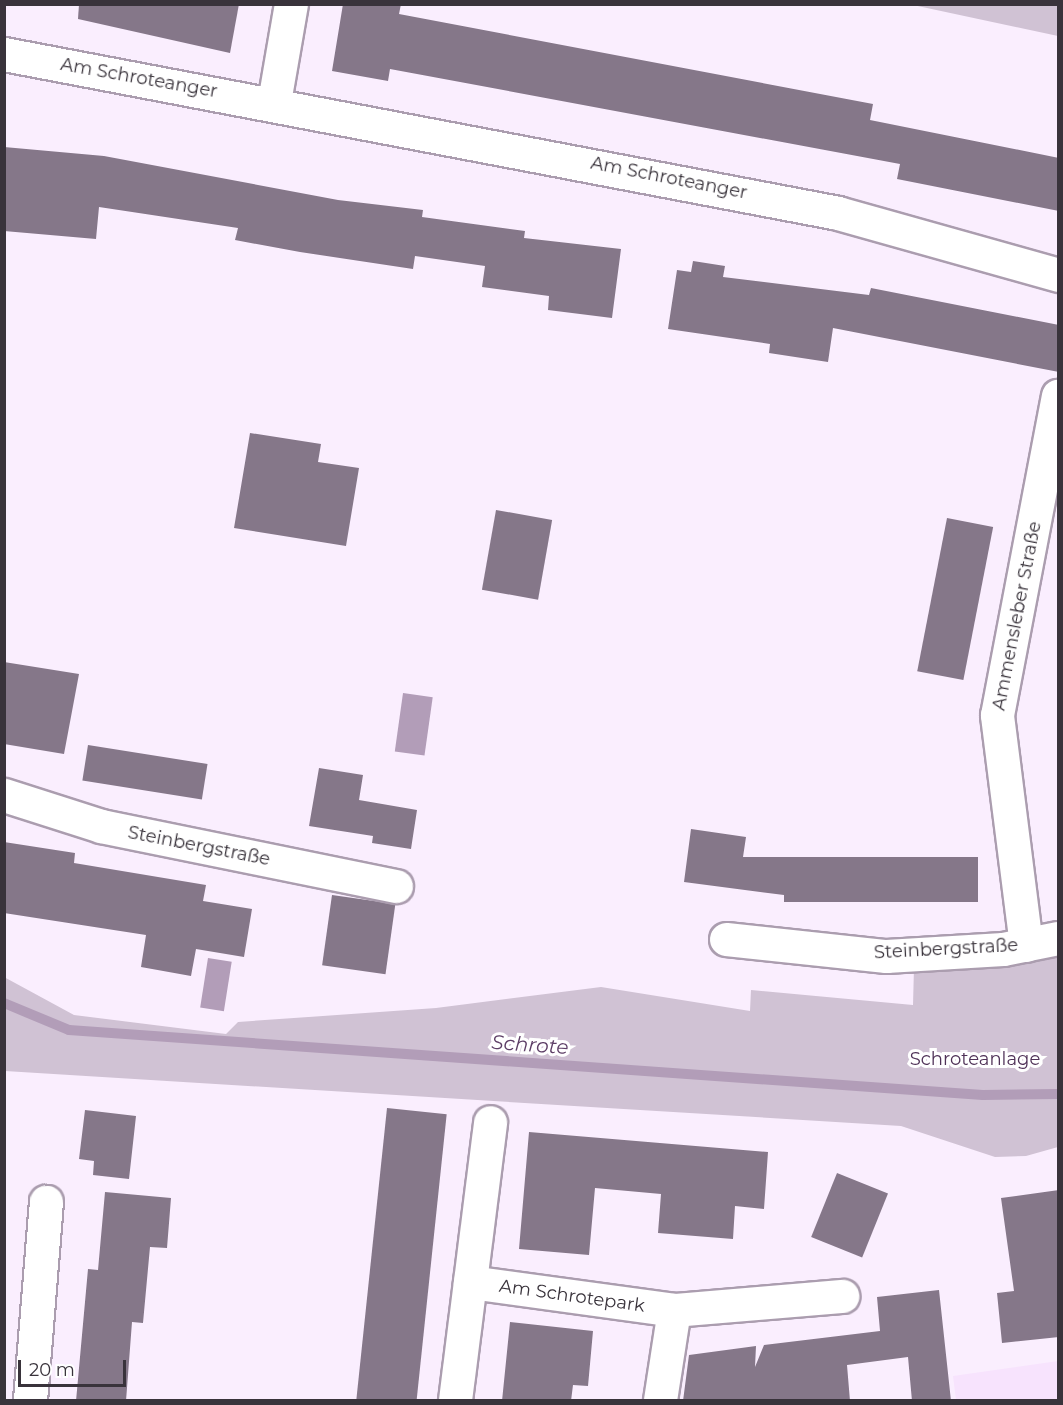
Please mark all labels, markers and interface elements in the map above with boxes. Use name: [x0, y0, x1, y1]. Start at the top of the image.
street label: Am Schroteanger: [59, 54, 219, 102]
street label: Am Schroteanger: [589, 152, 749, 204]
street label: Ammensleber Straße: [988, 520, 1046, 712]
street label: Steinbergstraße: [126, 822, 272, 870]
street label: Steinbergstraße: [873, 934, 1019, 964]
water label: Schrote: [491, 1030, 569, 1060]
park label: Schroteanlage: [910, 1048, 1040, 1070]
street label: Am Schrotepark: [498, 1275, 646, 1317]
scale bar: [21, 1348, 129, 1386]
text: 20 m: [29, 1359, 75, 1381]

